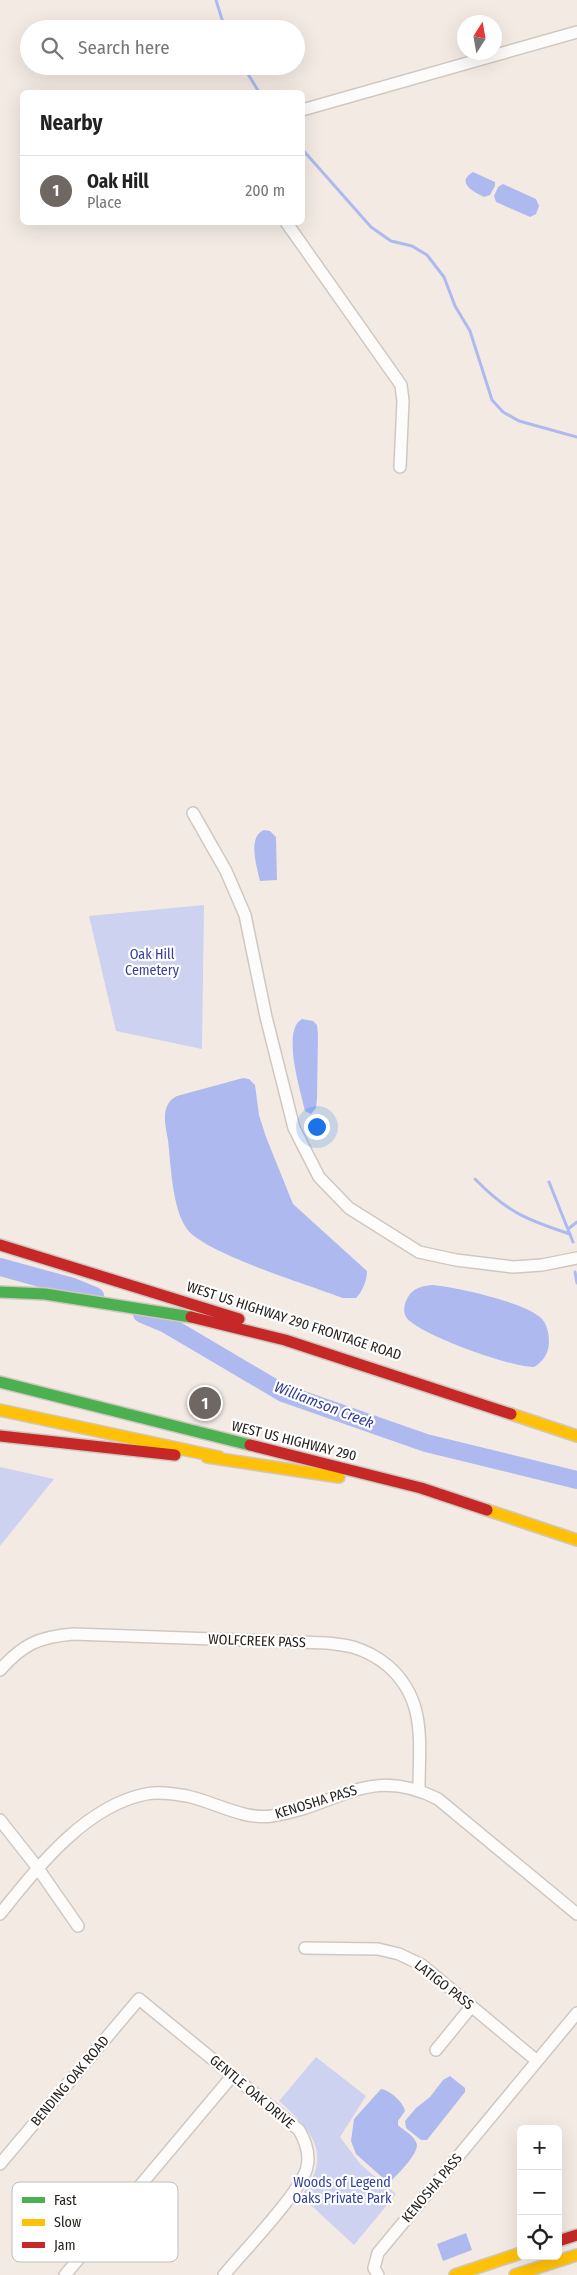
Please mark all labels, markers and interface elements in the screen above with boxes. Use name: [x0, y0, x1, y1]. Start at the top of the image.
north arrow: [457, 15, 502, 60]
search box: [20, 20, 305, 75]
icon: search: [38, 34, 66, 62]
text: Search here: [78, 36, 170, 59]
text: Nearby: [40, 110, 102, 136]
text: Oak Hill: [87, 170, 149, 193]
text: 1: [53, 181, 59, 200]
text: 200 m: [245, 181, 285, 200]
text: Place: [87, 193, 122, 212]
park label: Oak Hill Cemetery: [125, 946, 180, 979]
your location: [304, 1114, 330, 1140]
street label: WEST US HIGHWAY 290 FRONTAGE ROAD: [185, 1278, 403, 1364]
water label: Williamson Creek: [272, 1378, 377, 1432]
pin: 1: [189, 1384, 221, 1422]
street label: WEST US HIGHWAY 290: [230, 1417, 358, 1465]
street label: WOLFCREEK PASS: [208, 1631, 306, 1651]
street label: KENOSHA PASS: [273, 1781, 359, 1823]
street label: LATIGO PASS: [411, 1957, 477, 2013]
street label: BENDING OAK ROAD: [27, 2032, 113, 2130]
street label: GENTLE OAK DRIVE: [206, 2052, 298, 2133]
map controls: [517, 2125, 562, 2260]
button: +: [517, 2125, 562, 2170]
street label: KENOSHA PASS: [398, 2150, 466, 2226]
button: −: [517, 2170, 562, 2215]
park label: Woods of Legend Oaks Private Park: [292, 2174, 392, 2207]
legend: [12, 2182, 178, 2262]
text: Fast: [54, 2192, 77, 2209]
text: Slow: [54, 2214, 81, 2231]
button: locate: [517, 2215, 562, 2260]
text: Jam: [54, 2237, 75, 2254]

